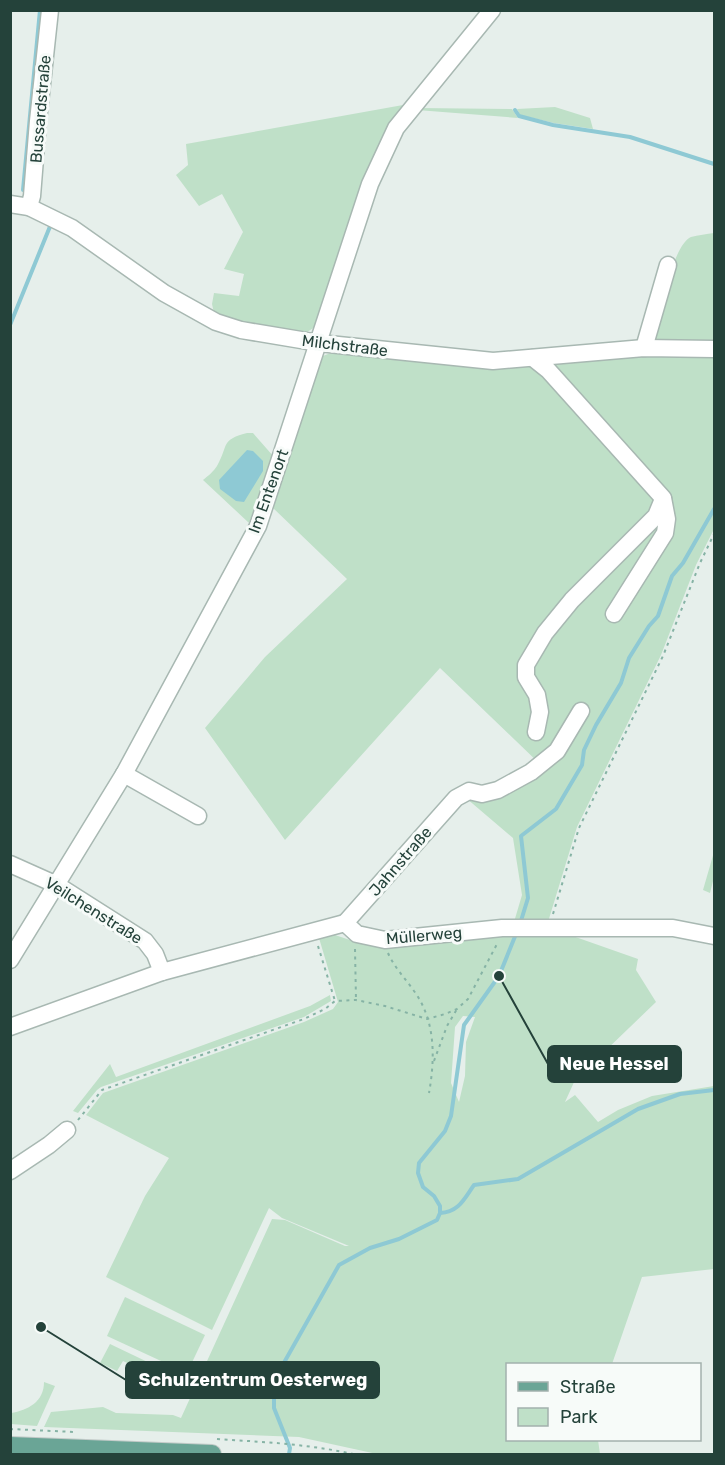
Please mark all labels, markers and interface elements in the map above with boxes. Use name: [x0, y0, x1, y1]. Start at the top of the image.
street label: Bussardstraße: [26, 54, 55, 164]
street label: Milchstraße: [301, 331, 389, 360]
street label: Im Entenort: [244, 446, 292, 536]
street label: Jahnstraße: [365, 823, 436, 900]
street label: Veilchenstraße: [42, 873, 146, 948]
street label: Müllerweg: [385, 923, 463, 948]
callout: Neue Hessel: [548, 1046, 681, 1082]
text: Neue Hessel: [559, 1053, 669, 1075]
callout: Schulzentrum Oesterweg: [126, 1362, 379, 1398]
legend: [506, 1363, 701, 1441]
text: Schulzentrum Oesterweg: [138, 1369, 368, 1391]
text: Straße: [560, 1376, 616, 1398]
text: Park: [560, 1406, 598, 1428]

